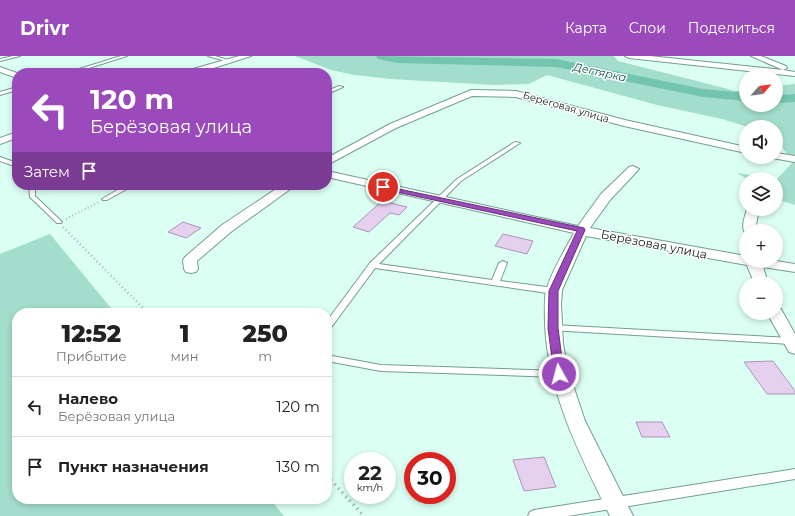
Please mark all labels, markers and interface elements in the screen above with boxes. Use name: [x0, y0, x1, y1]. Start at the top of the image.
text: Drivr: [20, 17, 69, 40]
text: Карта: [565, 19, 607, 37]
text: Слои: [629, 19, 666, 37]
text: Поделиться: [688, 19, 775, 37]
water label: Дегтярка: [571, 59, 628, 85]
north arrow: [739, 68, 783, 112]
map controls: [739, 68, 783, 320]
text: 120 m: [90, 82, 174, 116]
icon: left: [24, 84, 76, 136]
street label: Береговая улица: [521, 88, 611, 126]
text: Берёзовая улица: [90, 116, 252, 138]
button: sound: [739, 120, 783, 164]
icon: arrive: [78, 160, 100, 182]
text: Затем: [24, 162, 70, 181]
pin: [366, 170, 400, 204]
button: layers: [739, 172, 783, 216]
icon: arrive: [372, 176, 394, 198]
button: +: [739, 224, 783, 268]
street label: Берёзовая улица: [600, 226, 708, 262]
button: −: [739, 276, 783, 320]
text: 12:52: [61, 319, 121, 348]
text: 1: [180, 319, 189, 348]
text: 250: [243, 319, 288, 348]
text: Прибытие: [56, 348, 127, 364]
text: мин: [171, 348, 199, 364]
text: m: [258, 348, 272, 364]
position arrow: [538, 353, 580, 395]
text: Налево: [58, 389, 118, 408]
icon: left: [24, 396, 46, 418]
text: 120 m: [276, 397, 320, 416]
text: Берёзовая улица: [58, 408, 175, 424]
speed limit sign: 30: [404, 452, 456, 504]
icon: arrive: [24, 456, 46, 478]
text: Пункт назначения: [58, 457, 209, 476]
text: 130 m: [276, 457, 320, 476]
text: 22: [358, 461, 382, 485]
text: km/h: [357, 481, 383, 494]

